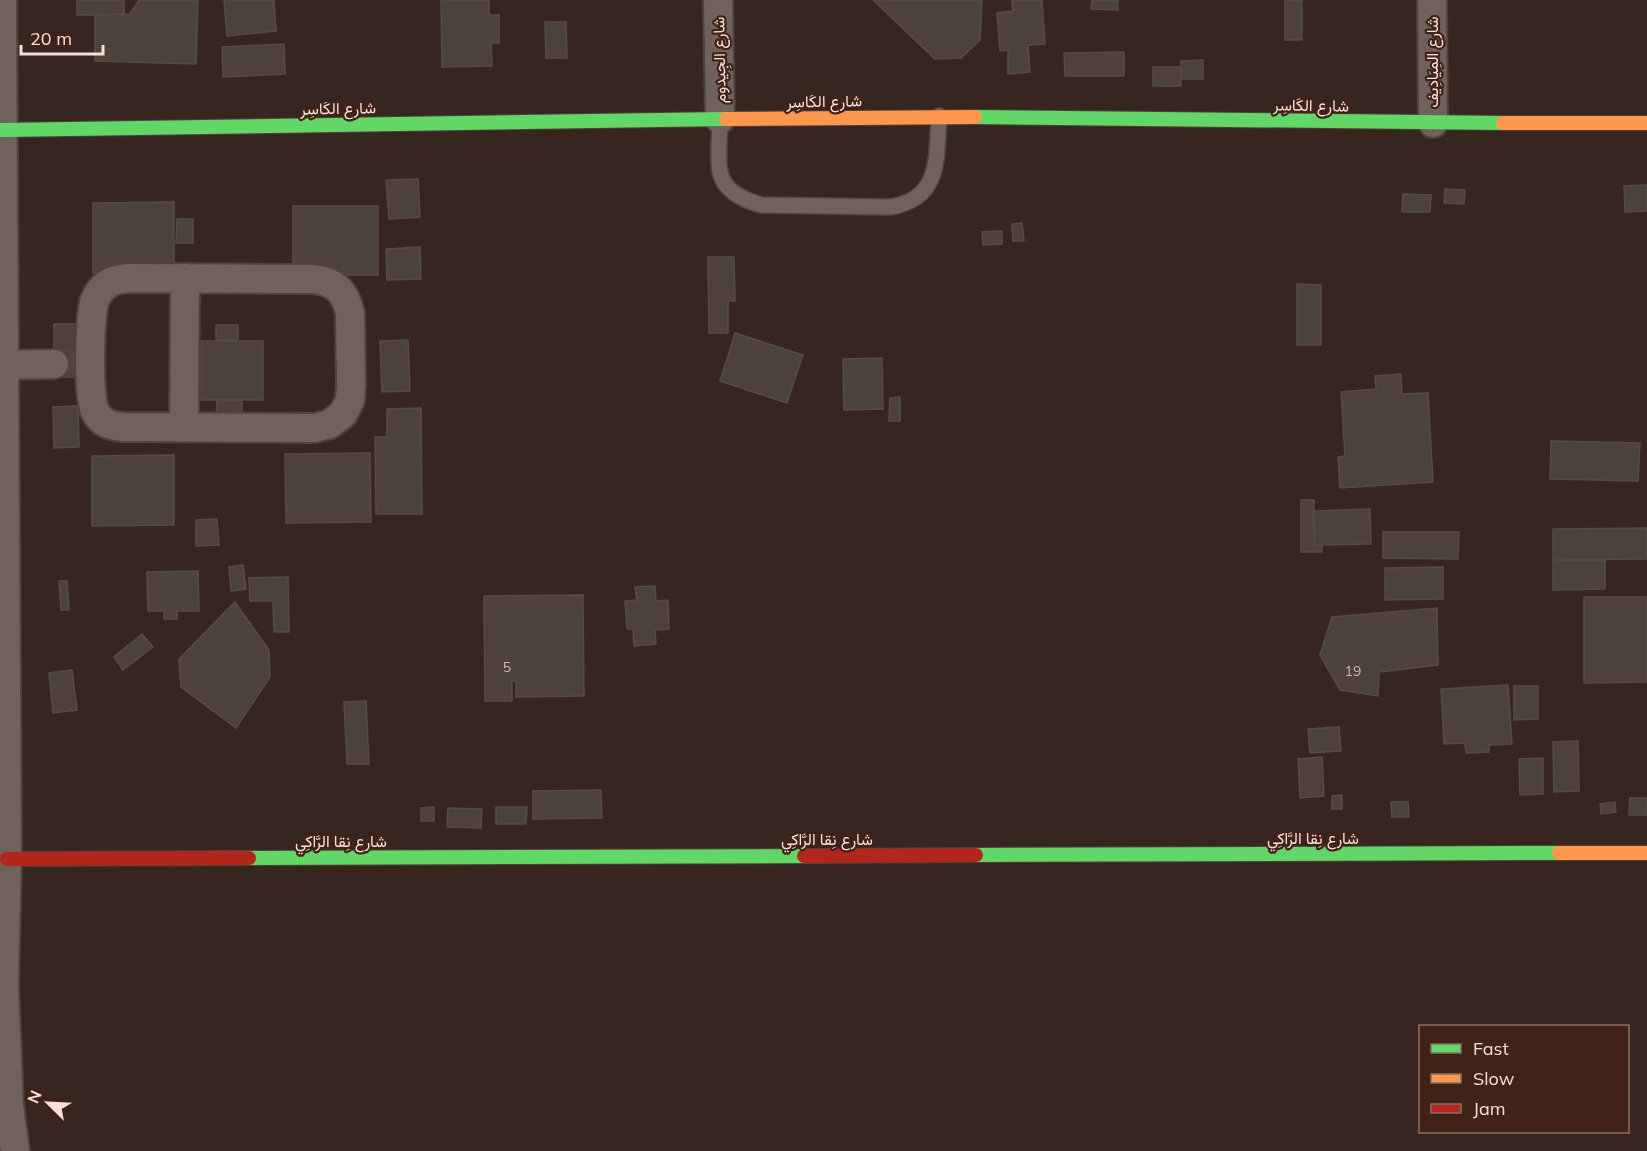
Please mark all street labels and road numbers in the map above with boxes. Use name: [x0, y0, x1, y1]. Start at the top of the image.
street label: شارع المِيَادِيف: [1422, 16, 1444, 108]
street label: شارع الجِيدوم: [708, 17, 732, 103]
street label: شارع الكَاسِر: [785, 90, 862, 114]
street label: شارع الكَاسِر: [1272, 94, 1349, 118]
street label: شارع الكَاسِر: [299, 97, 376, 121]
street label: شارع نِقا الرَّاكِي: [1267, 828, 1359, 852]
street label: شارع نِقا الرَّاكِي: [781, 829, 873, 853]
street label: شارع نِقا الرَّاكِي: [295, 831, 387, 855]

